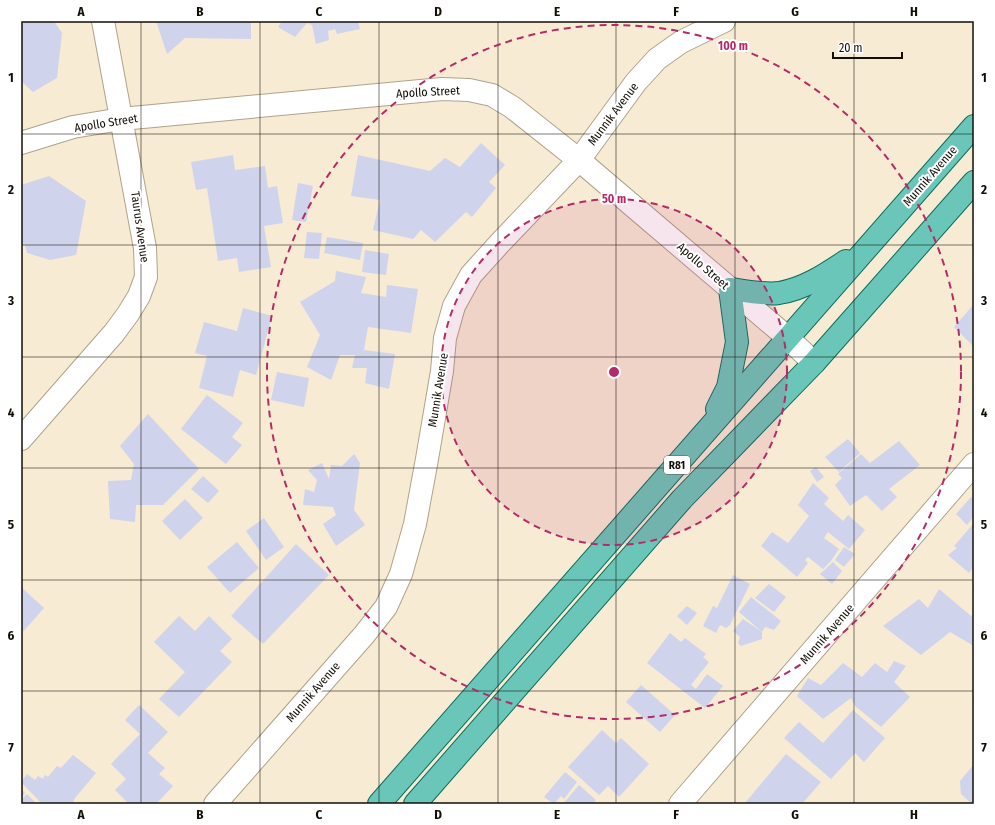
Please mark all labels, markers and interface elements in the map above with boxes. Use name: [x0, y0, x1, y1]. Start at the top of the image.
text: A: [76, 4, 85, 19]
text: B: [196, 4, 204, 19]
text: C: [316, 4, 323, 19]
text: D: [434, 4, 442, 19]
text: E: [554, 4, 560, 19]
text: F: [673, 4, 679, 19]
text: G: [791, 4, 799, 19]
text: H: [910, 4, 918, 19]
scale bar: [833, 34, 902, 60]
text: 100 m: [718, 39, 748, 53]
text: 20 m: [839, 41, 863, 55]
text: 1: [8, 70, 14, 85]
text: 1: [981, 70, 987, 85]
street label: Munnik Avenue: [585, 80, 641, 148]
street label: Apollo Street: [396, 83, 460, 101]
street label: Apollo Street: [73, 111, 139, 135]
street label: Munnik Avenue: [900, 143, 960, 209]
text: 2: [7, 182, 14, 197]
text: 2: [980, 182, 987, 197]
street label: Taurus Avenue: [128, 191, 152, 263]
text: 50 m: [602, 192, 626, 206]
street label: Apollo Street: [674, 240, 732, 292]
text: 3: [7, 293, 14, 308]
text: 3: [980, 293, 987, 308]
street label: Munnik Avenue: [425, 352, 451, 428]
centre of rings: [607, 365, 621, 379]
text: 4: [8, 405, 15, 420]
text: 4: [981, 405, 988, 420]
road number: R81: [664, 456, 690, 474]
text: 5: [8, 517, 14, 532]
text: 5: [981, 517, 987, 532]
street label: Munnik Avenue: [797, 601, 857, 667]
text: 6: [8, 628, 15, 643]
text: 6: [981, 628, 988, 643]
street label: Munnik Avenue: [283, 659, 343, 725]
text: 7: [8, 740, 14, 755]
text: 7: [981, 740, 987, 755]
text: A: [76, 807, 85, 822]
text: B: [196, 807, 204, 822]
text: C: [316, 807, 323, 822]
text: D: [434, 807, 442, 822]
text: E: [554, 807, 560, 822]
text: F: [673, 807, 679, 822]
text: G: [791, 807, 799, 822]
text: H: [910, 807, 918, 822]

